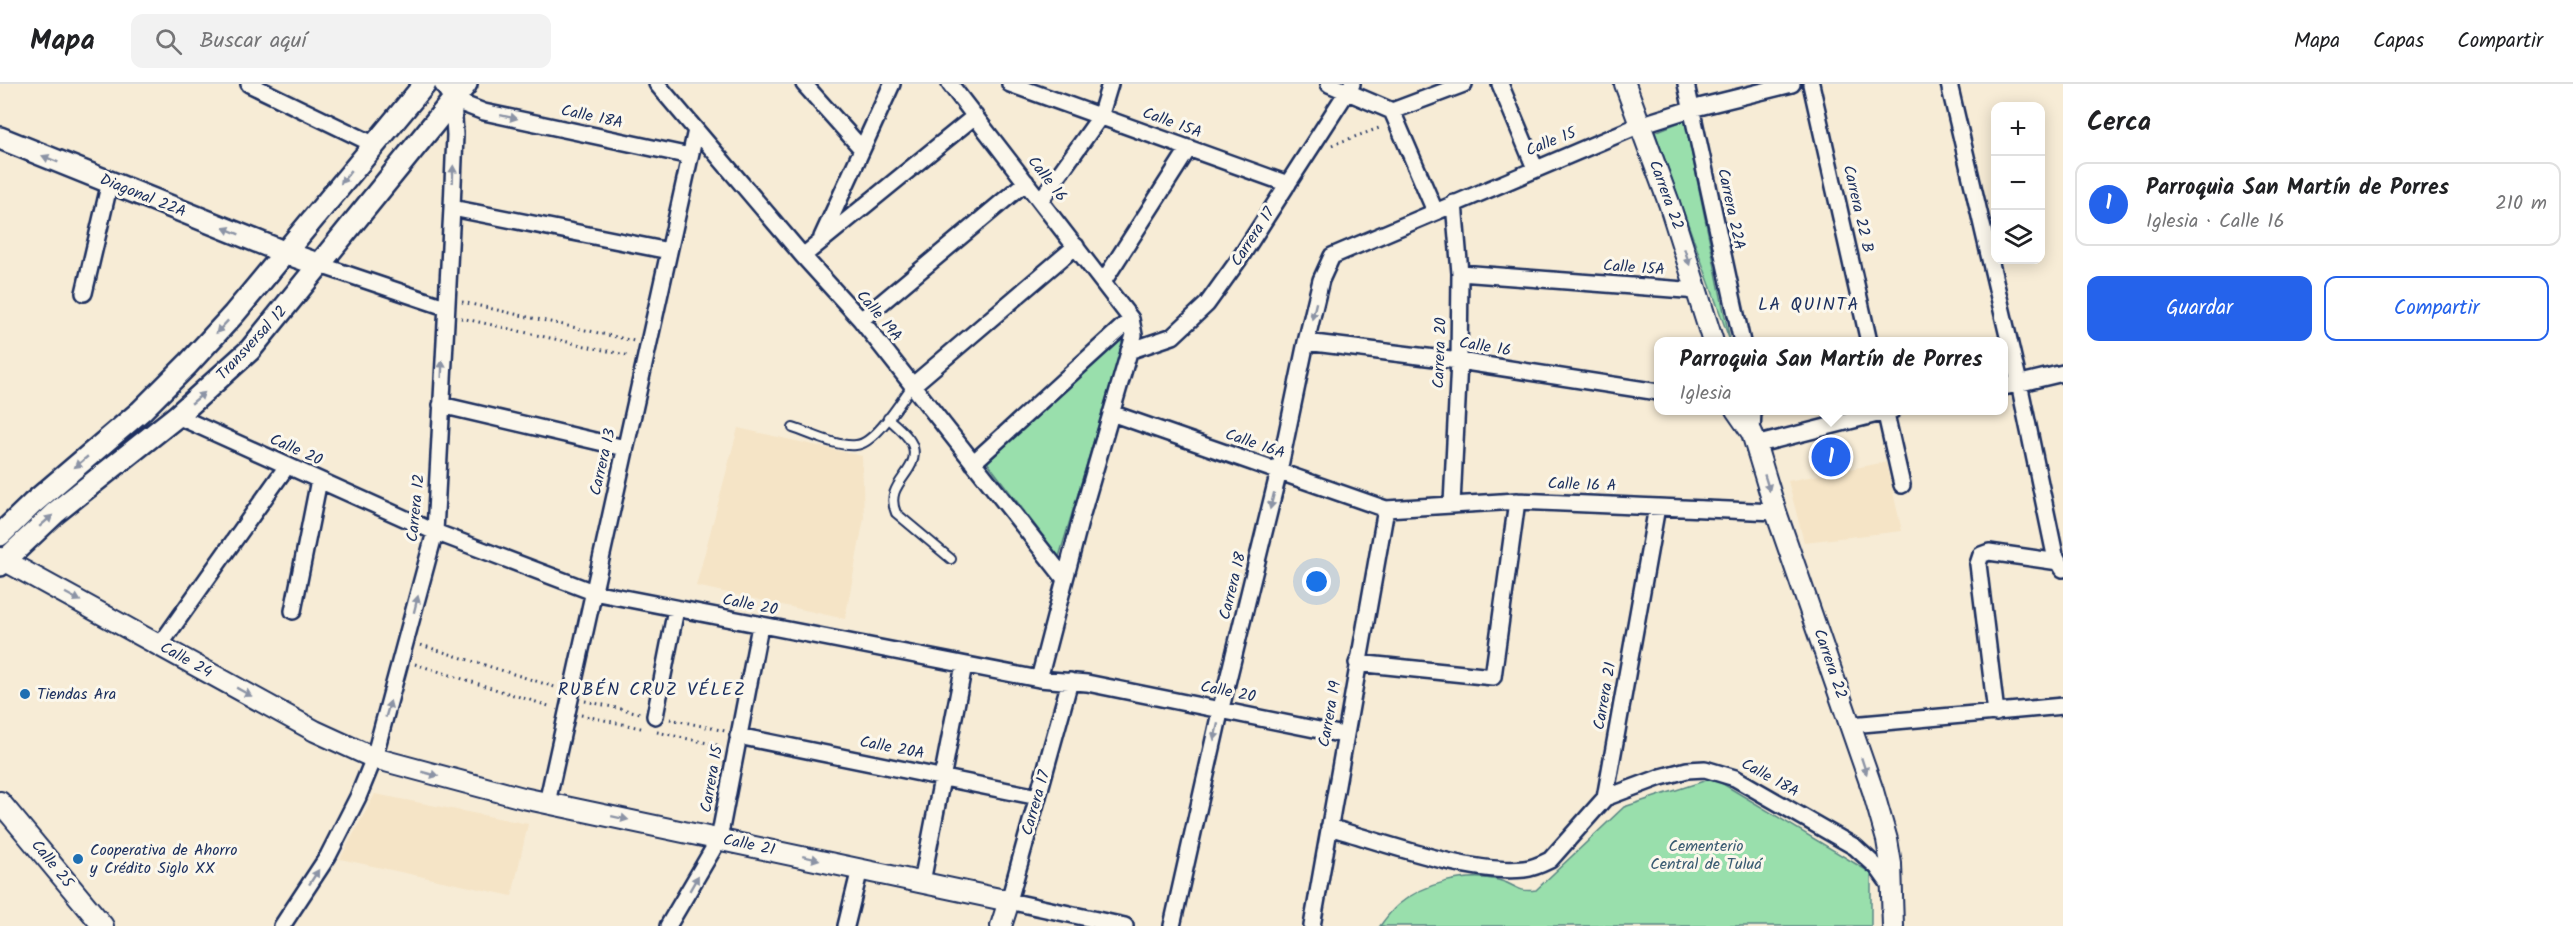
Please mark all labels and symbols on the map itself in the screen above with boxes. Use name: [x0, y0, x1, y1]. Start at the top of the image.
street label: Calle 18A: [559, 98, 626, 136]
street label: Calle 15A: [1139, 101, 1206, 145]
one-way arrow: [499, 113, 518, 122]
street label: Calle 15: [1522, 120, 1581, 163]
street label: Calle 16: [1021, 151, 1073, 207]
one-way arrow: [41, 154, 59, 164]
street label: Carrera 22: [1642, 157, 1690, 233]
street label: Carrera 22 B: [1836, 163, 1880, 255]
one-way arrow: [448, 165, 458, 184]
street label: Carrera 22A: [1710, 166, 1752, 252]
street label: Diagonal 22A: [96, 167, 190, 225]
one-way arrow: [340, 169, 353, 185]
street label: Carrera 17: [1224, 202, 1282, 272]
one-way arrow: [222, 226, 240, 236]
one-way arrow: [1683, 248, 1693, 266]
street label: Calle 15A: [1602, 253, 1666, 283]
street label: Calle 19A: [850, 285, 908, 348]
district label: LA QUINTA: [1758, 291, 1860, 320]
street label: Transversal 12: [210, 300, 294, 386]
one-way arrow: [1308, 302, 1318, 320]
street label: Carrera 20: [1426, 317, 1454, 389]
one-way arrow: [216, 319, 229, 334]
street label: Calle 16: [1457, 331, 1513, 363]
one-way arrow: [438, 360, 447, 379]
one-way arrow: [190, 392, 205, 405]
street label: Calle 16A: [1222, 422, 1289, 466]
street label: Carrera 13: [583, 426, 623, 498]
street label: Calle 20: [265, 427, 327, 473]
pin: 1: [1812, 434, 1850, 479]
one-way arrow: [73, 455, 89, 468]
street label: Calle 16 A: [1547, 471, 1617, 499]
street label: Carrera 12: [400, 473, 432, 543]
one-way arrow: [1763, 474, 1772, 492]
one-way arrow: [1266, 492, 1276, 510]
one-way arrow: [38, 514, 54, 527]
street label: Carrera 18: [1213, 549, 1254, 622]
your location: [1302, 567, 1331, 596]
street label: Calle 20: [720, 587, 780, 623]
one-way arrow: [65, 592, 82, 602]
one-way arrow: [412, 594, 422, 613]
street label: Carrera 22: [1806, 626, 1854, 702]
street label: Calle 24: [155, 635, 217, 685]
street label: Carrera 21: [1587, 660, 1623, 732]
street label: Calle 20: [1198, 674, 1258, 710]
district label: RUBÉN CRUZ VÉLEZ: [558, 676, 746, 705]
street label: Carrera 19: [1312, 679, 1348, 749]
place label: Tiendas Ara: [37, 682, 116, 707]
marker: Tiendas Ara: [18, 687, 32, 701]
one-way arrow: [236, 687, 253, 697]
one-way arrow: [384, 700, 393, 718]
one-way arrow: [1211, 722, 1220, 741]
street label: Calle 20A: [857, 729, 927, 767]
street label: Carrera 15: [694, 742, 730, 815]
street label: Calle 18A: [1736, 752, 1804, 804]
one-way arrow: [1860, 757, 1870, 775]
street label: Carrera 17: [1015, 767, 1057, 838]
one-way arrow: [421, 770, 439, 780]
one-way arrow: [610, 814, 629, 823]
street label: Calle 21: [721, 827, 777, 863]
street label: Calle 25: [25, 834, 80, 895]
park label: Cementerio Central de Tuluá: [1650, 834, 1763, 877]
place label: Cooperativa de Ahorro y Crédito Siglo XX: [89, 838, 237, 881]
marker: Cooperativa de Ahorro y Crédito Siglo XX: [71, 852, 85, 866]
one-way arrow: [801, 854, 820, 864]
one-way arrow: [309, 869, 320, 885]
one-way arrow: [689, 874, 699, 891]

